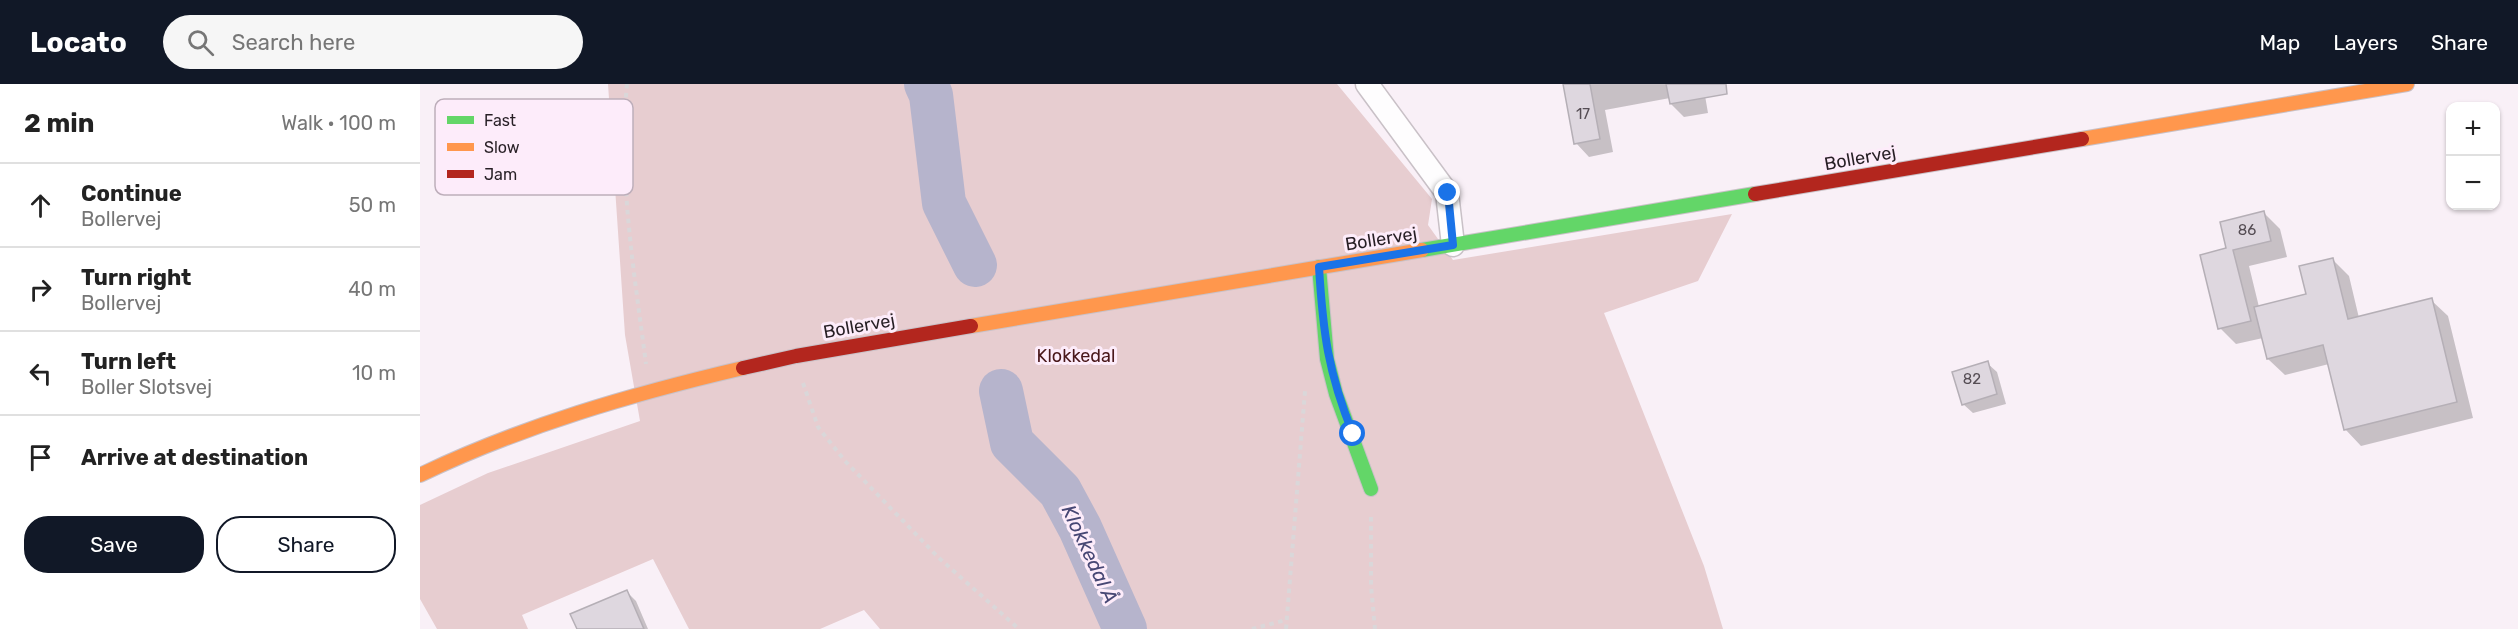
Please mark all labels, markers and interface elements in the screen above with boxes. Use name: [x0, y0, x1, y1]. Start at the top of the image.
search box: [163, 15, 583, 69]
text: Locato: [30, 26, 127, 59]
icon: search: [184, 26, 217, 59]
text: Search here: [232, 29, 355, 56]
text: Map: [2259, 30, 2300, 55]
text: Layers: [2333, 30, 2398, 55]
text: Share: [2431, 30, 2488, 55]
legend: [435, 99, 633, 195]
map controls: [2446, 102, 2500, 210]
button: +: [2446, 102, 2500, 156]
house number: 17: [1576, 105, 1590, 123]
text: 2 min: [24, 108, 94, 139]
text: Walk · 100 m: [281, 111, 396, 135]
text: Fast: [484, 111, 516, 130]
text: Slow: [484, 138, 520, 157]
street label: Bollervej: [1822, 141, 1898, 175]
button: −: [2446, 156, 2500, 210]
text: Jam: [484, 165, 517, 184]
route end: [1434, 179, 1460, 205]
text: Continue: [81, 180, 182, 207]
icon: ahead: [24, 189, 57, 222]
text: 50 m: [349, 193, 396, 217]
text: Bollervej: [81, 207, 161, 231]
house number: 86: [2238, 221, 2256, 239]
street label: Bollervej: [1344, 222, 1418, 256]
text: Turn right: [81, 264, 191, 291]
icon: right: [24, 273, 57, 306]
text: 40 m: [348, 277, 396, 301]
text: Bollervej: [81, 291, 161, 315]
street label: Bollervej: [821, 309, 897, 343]
park label: Klokkedal: [1037, 345, 1115, 367]
text: Turn left: [81, 348, 176, 375]
icon: left: [24, 357, 57, 390]
text: 10 m: [352, 361, 396, 385]
house number: 82: [1963, 370, 1981, 388]
text: Boller Slotsvej: [81, 375, 212, 399]
route start: [1339, 420, 1365, 446]
icon: arrive: [24, 441, 57, 474]
text: Arrive at destination: [81, 444, 308, 471]
water label: Klokkedal Å: [1057, 501, 1123, 607]
button: Save: [24, 516, 204, 573]
button: Share: [216, 516, 396, 573]

